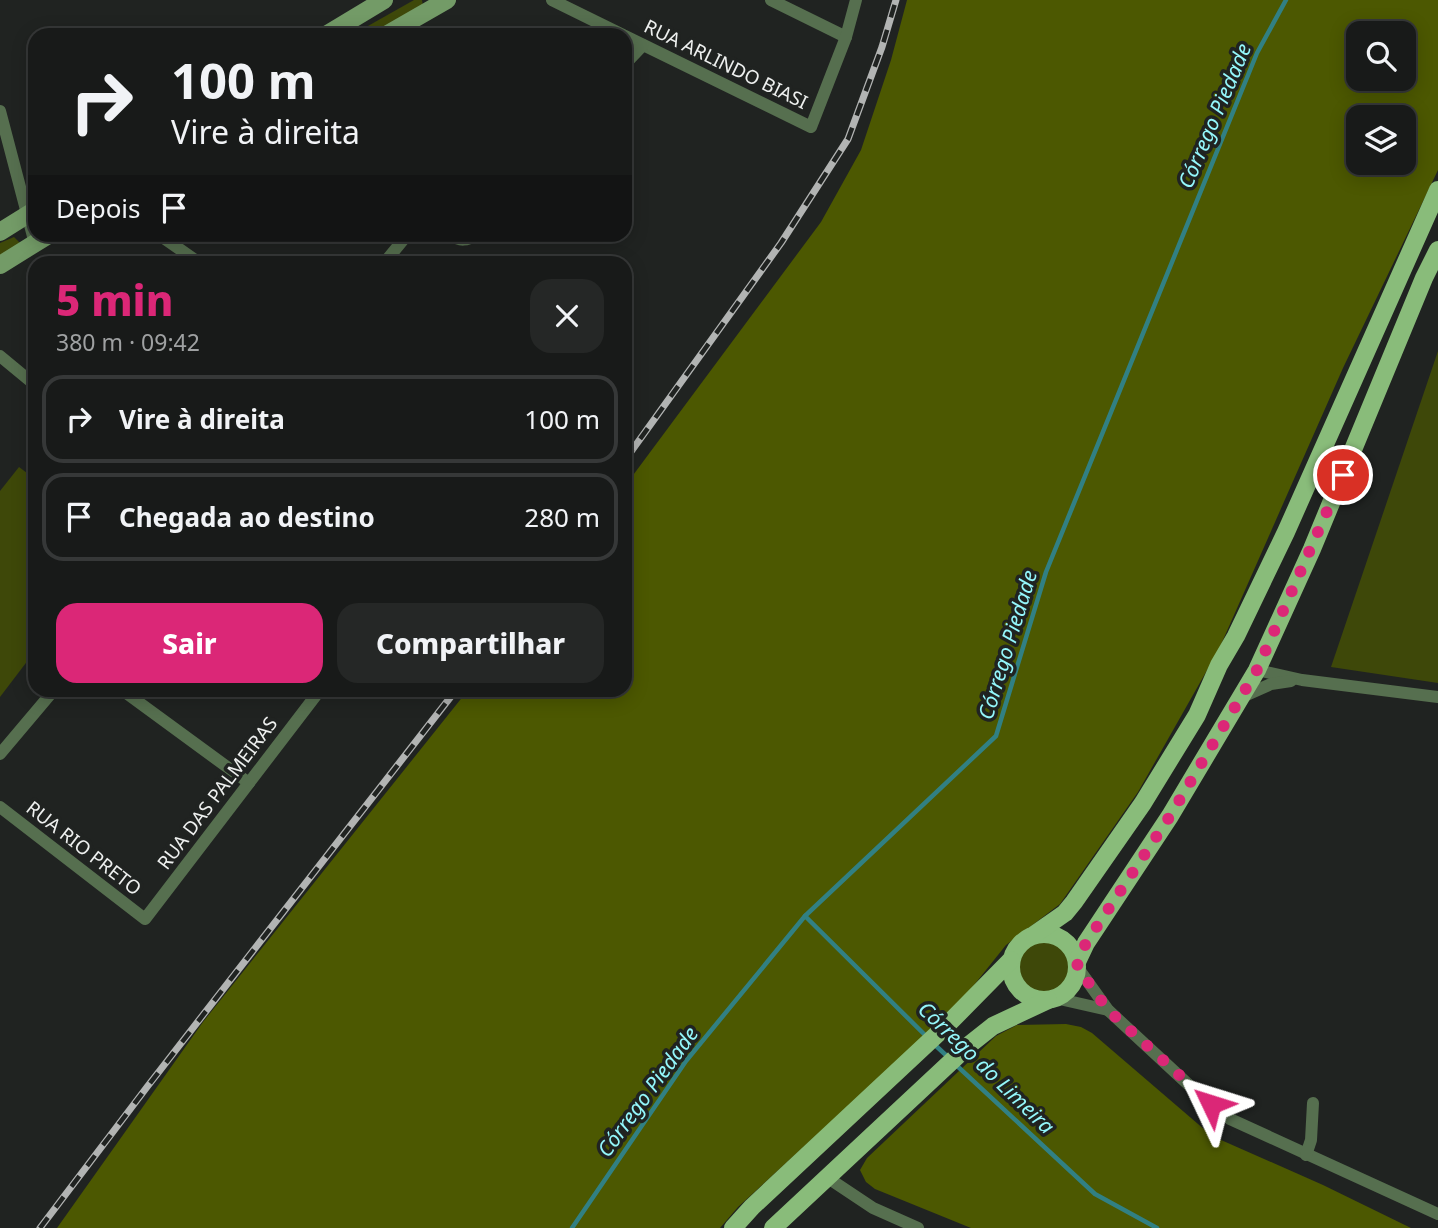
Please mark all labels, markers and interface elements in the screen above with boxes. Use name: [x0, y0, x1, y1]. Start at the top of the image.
street label: RUA ARLINDO BIASI: [640, 13, 812, 115]
map controls: [1346, 21, 1416, 175]
button: search: [1346, 21, 1416, 91]
water label: Córrego Piedade: [1171, 39, 1257, 192]
text: 100 m: [171, 47, 316, 113]
icon: right: [56, 56, 147, 147]
button: layers: [1346, 105, 1416, 175]
text: Vire à direita: [171, 110, 360, 153]
icon: arrive: [155, 189, 193, 227]
text: Depois: [56, 190, 141, 226]
text: 5 min: [56, 271, 173, 328]
button: close: [530, 279, 604, 353]
text: 380 m · 09:42: [56, 326, 200, 358]
icon: right: [60, 400, 98, 438]
text: Vire à direita: [119, 401, 285, 437]
text: 100 m: [524, 401, 600, 437]
pin: [1313, 445, 1373, 505]
icon: arrive: [1324, 456, 1362, 494]
icon: arrive: [60, 498, 98, 536]
text: Chegada ao destino: [119, 499, 375, 535]
text: 280 m: [524, 499, 600, 535]
water label: Córrego Piedade: [971, 567, 1043, 723]
button: Sair: [56, 603, 323, 683]
button: Compartilhar: [337, 603, 604, 683]
street label: RUA DAS PALMEIRAS: [151, 711, 283, 875]
street label: RUA RIO PRETO: [21, 795, 147, 901]
water label: Córrego do Limeira: [912, 995, 1061, 1140]
water label: Córrego Piedade: [590, 1021, 704, 1162]
position arrow: [1174, 1067, 1248, 1141]

